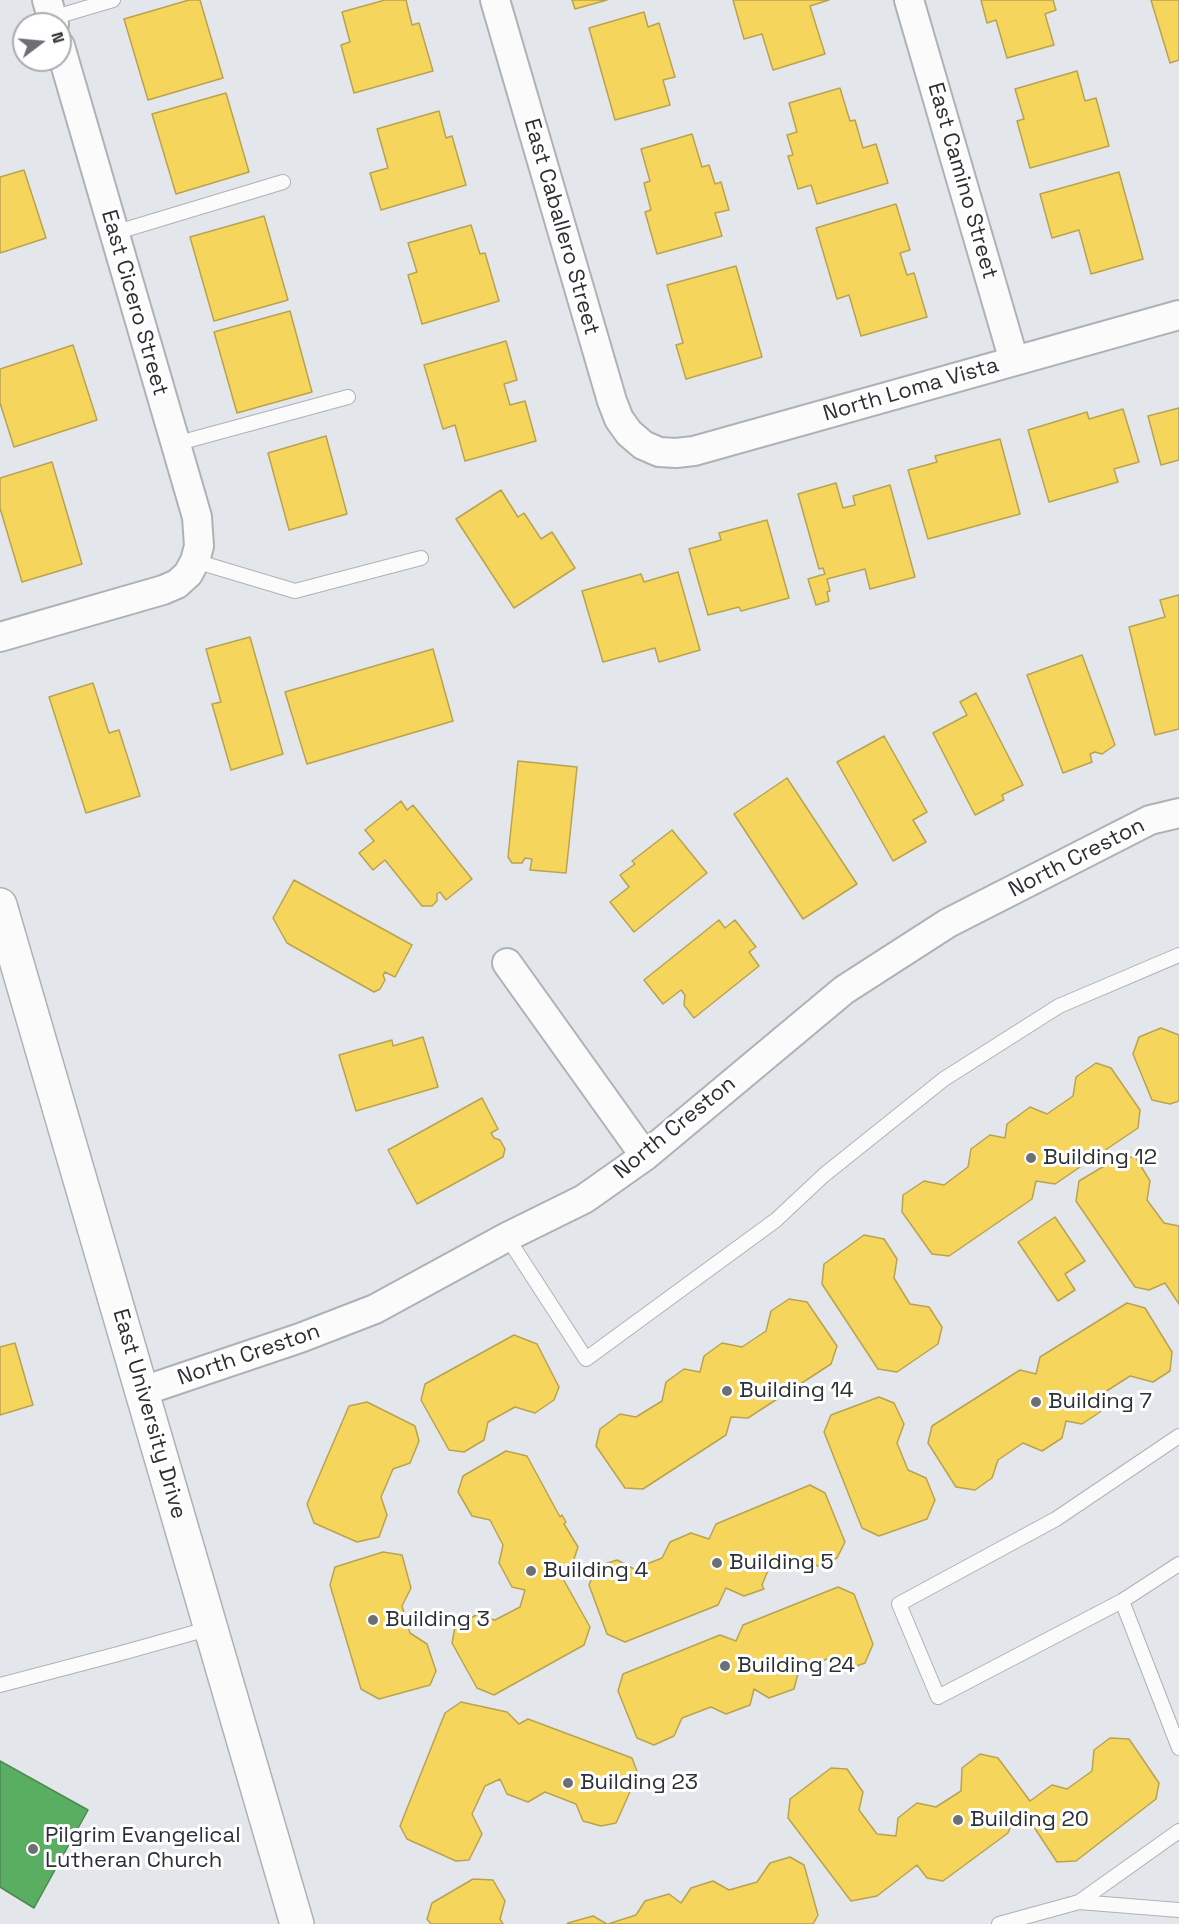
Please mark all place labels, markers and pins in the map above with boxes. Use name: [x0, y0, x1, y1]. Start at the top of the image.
place label: Building 12: [1043, 1145, 1157, 1171]
marker: Building 12: [1024, 1151, 1038, 1165]
place label: Building 14: [739, 1378, 854, 1404]
marker: Building 14: [720, 1384, 734, 1398]
place label: Building 7: [1048, 1389, 1152, 1415]
marker: Building 7: [1029, 1395, 1043, 1409]
place label: Building 5: [729, 1550, 834, 1576]
marker: Building 5: [710, 1556, 724, 1570]
place label: Building 4: [543, 1558, 648, 1584]
marker: Building 4: [524, 1564, 538, 1578]
place label: Building 3: [385, 1607, 490, 1633]
marker: Building 3: [366, 1613, 380, 1627]
place label: Building 24: [737, 1653, 855, 1679]
marker: Building 24: [718, 1659, 732, 1673]
place label: Building 23: [580, 1770, 698, 1796]
marker: Building 23: [561, 1776, 575, 1790]
place label: Building 20: [970, 1807, 1089, 1833]
marker: Building 20: [951, 1813, 965, 1827]
place label: Pilgrim Evangelical Lutheran Church: [45, 1823, 241, 1874]
marker: Pilgrim Evangelical Lutheran Church: [26, 1842, 40, 1856]

